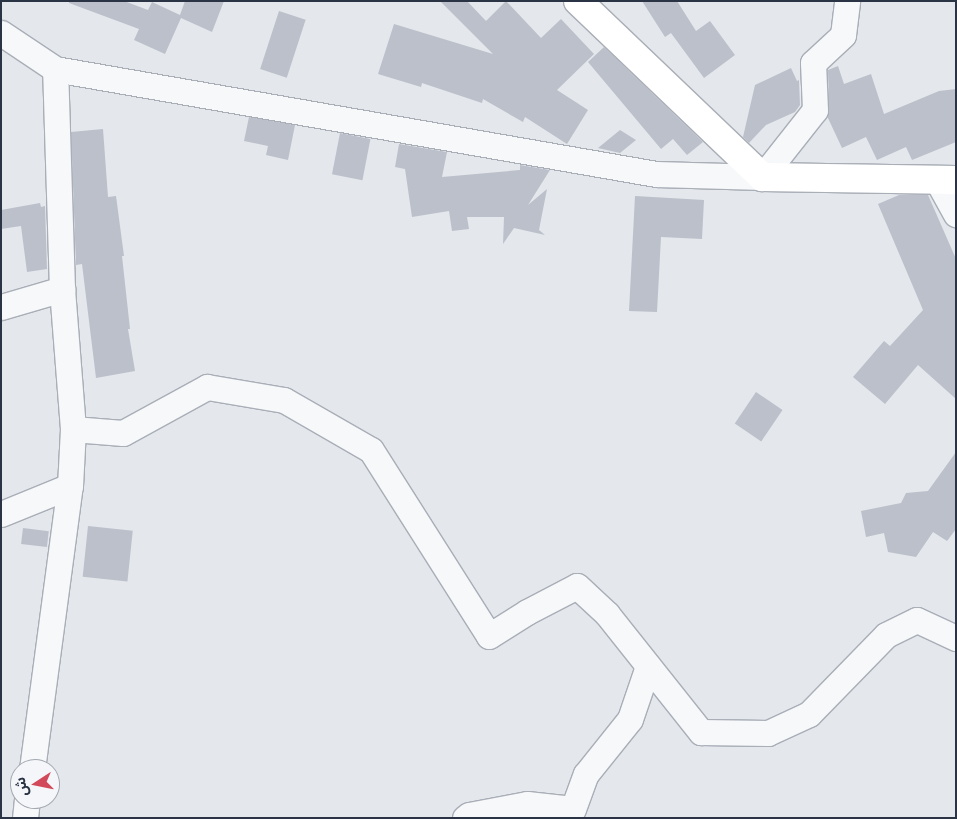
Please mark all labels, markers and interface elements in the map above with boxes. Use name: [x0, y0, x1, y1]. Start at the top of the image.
north arrow: [10, 759, 60, 809]
text: ش: [10, 776, 32, 798]

